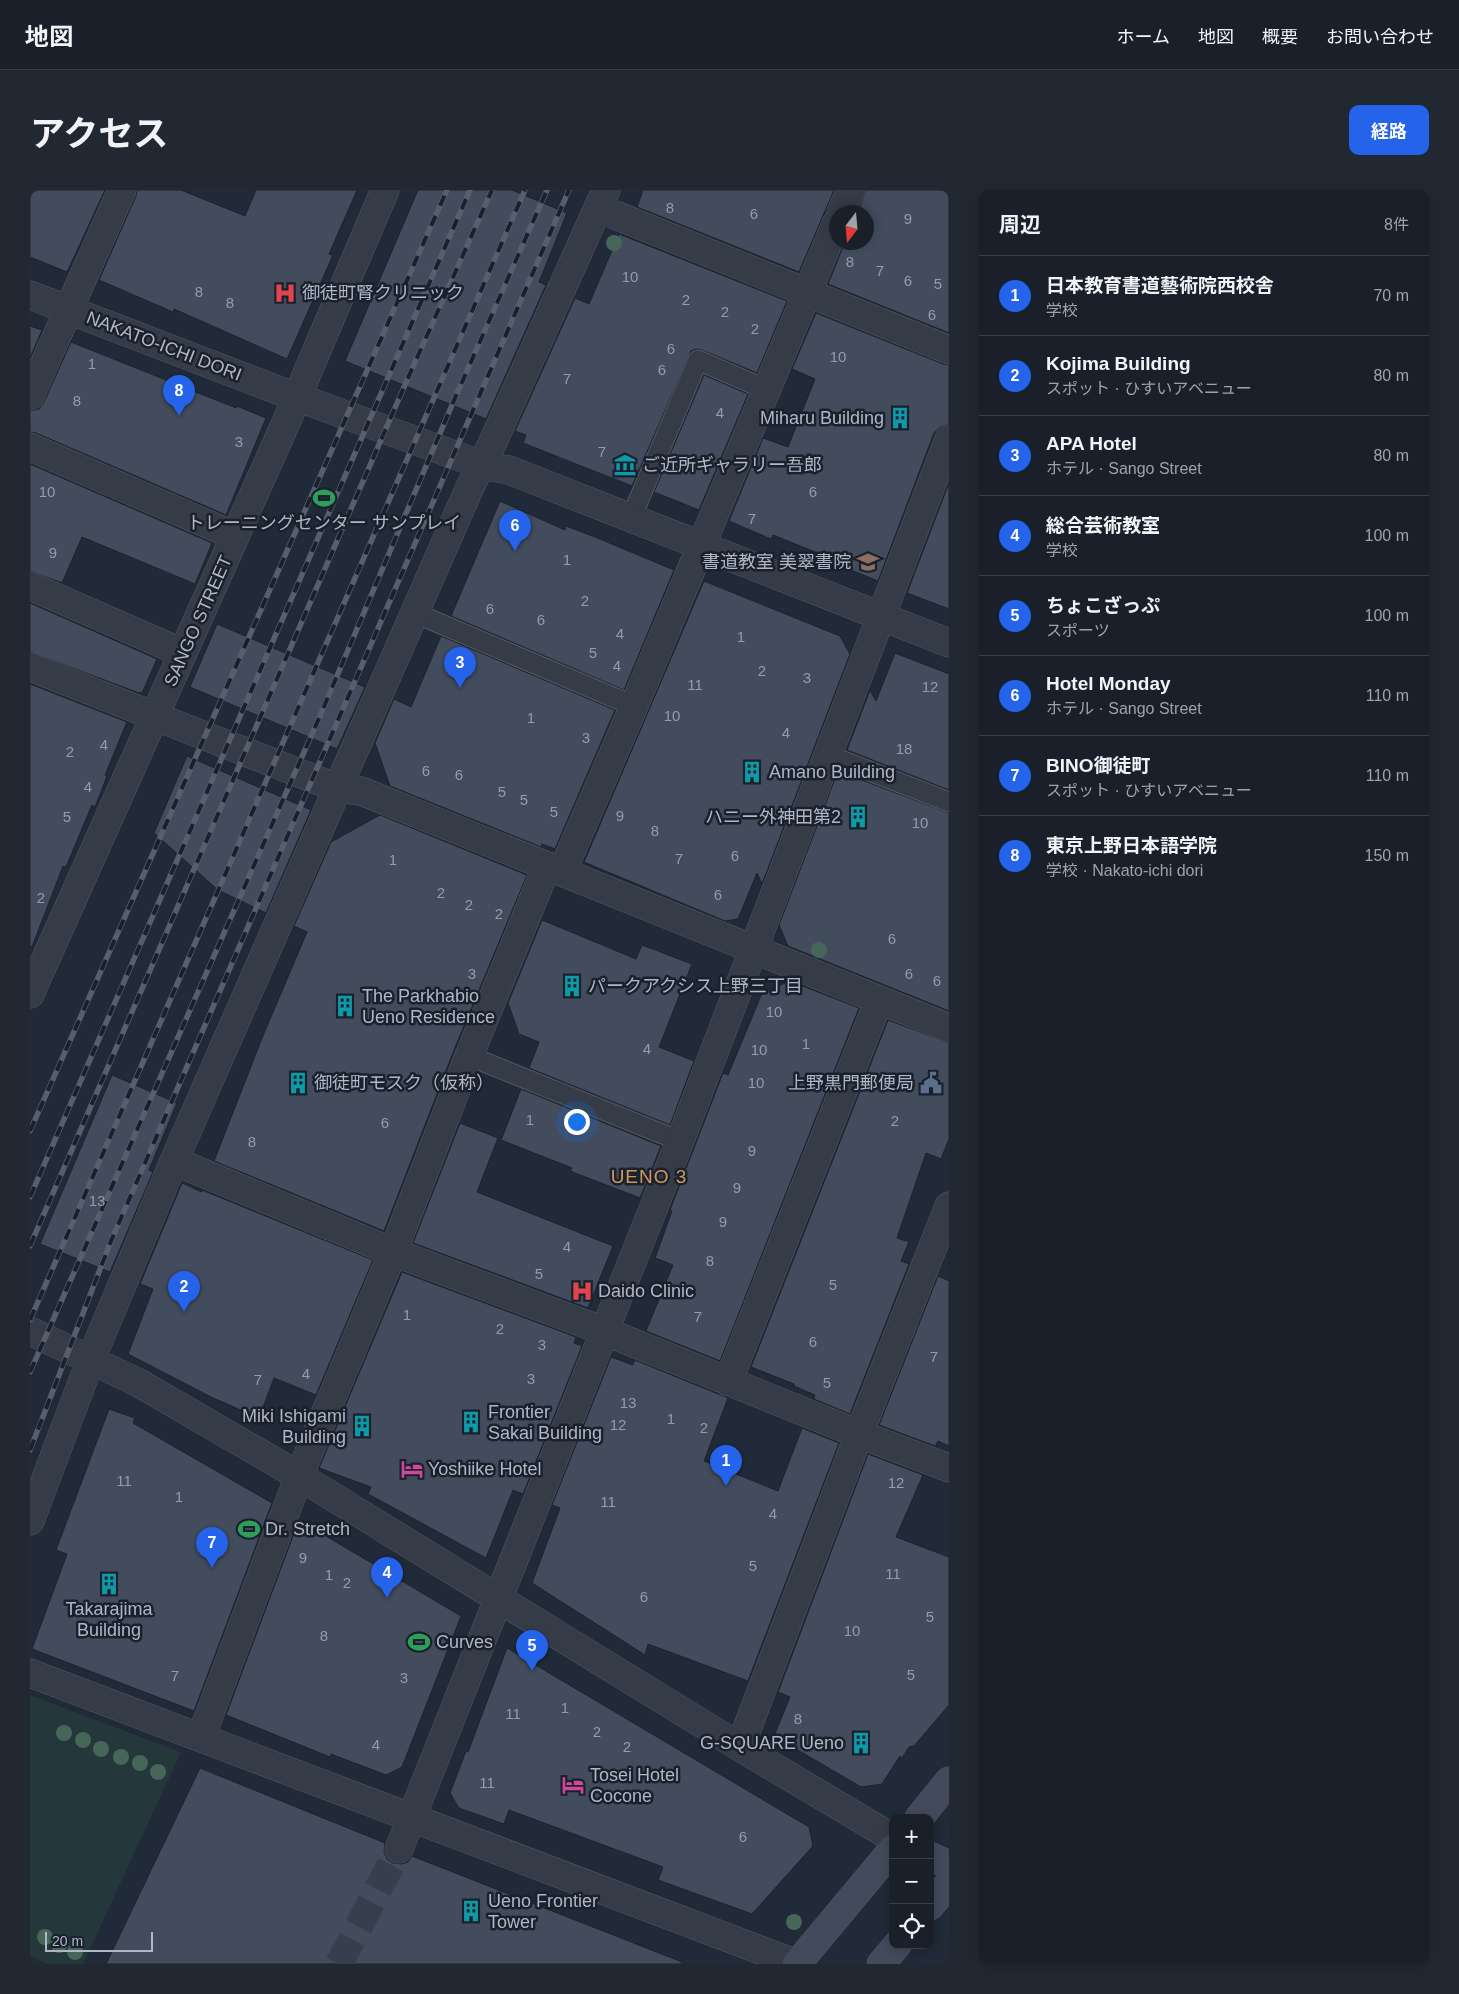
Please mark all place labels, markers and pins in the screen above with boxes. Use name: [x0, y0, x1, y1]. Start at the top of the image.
hospital icon: 御徒町腎クリニック: [272, 280, 298, 306]
place label: 御徒町腎クリニック: [302, 283, 464, 303]
pin: 8: [163, 375, 195, 416]
building icon: Miharu Building: [887, 405, 913, 431]
place label: Miharu Building: [760, 408, 884, 428]
museum icon: ご近所ギャラリー吾郎: [612, 452, 638, 478]
place label: ご近所ギャラリー吾郎: [642, 455, 822, 475]
sports icon: トレーニングセンター サンプレイ: [311, 485, 337, 511]
pin: 6: [499, 510, 531, 551]
place label: トレーニングセンター サンプレイ: [187, 513, 461, 533]
school or university icon: 書道教室 美翠書院: [855, 549, 881, 575]
place label: 書道教室 美翠書院: [702, 552, 851, 572]
pin: 3: [444, 647, 476, 688]
building icon: Amano Building: [739, 759, 765, 785]
place label: Amano Building: [769, 762, 895, 782]
building icon: ハニー外神田第2: [845, 804, 871, 830]
place label: ハニー外神田第2: [705, 807, 841, 827]
building icon: パークアクシス上野三丁目: [559, 973, 585, 999]
place label: パークアクシス上野三丁目: [588, 976, 803, 996]
place label: The Parkhabio Ueno Residence: [362, 986, 495, 1027]
building icon: The Parkhabio Ueno Residence: [332, 993, 358, 1019]
building icon: 御徒町モスク（仮称）: [285, 1070, 311, 1096]
public building icon: 上野黒門郵便局: [918, 1070, 944, 1096]
place label: 御徒町モスク（仮称）: [314, 1073, 494, 1093]
place label: 上野黒門郵便局: [788, 1073, 914, 1093]
pin: 2: [168, 1271, 200, 1312]
hospital icon: Daido Clinic: [569, 1278, 595, 1304]
place label: Daido Clinic: [598, 1281, 694, 1301]
place label: Frontier Sakai Building: [488, 1402, 602, 1443]
place label: Miki Ishigami Building: [242, 1406, 346, 1447]
building icon: Frontier Sakai Building: [458, 1409, 484, 1435]
building icon: Miki Ishigami Building: [349, 1413, 375, 1439]
pin: 1: [710, 1445, 742, 1486]
hotel icon: Yoshiike Hotel: [399, 1456, 425, 1482]
place label: Yoshiike Hotel: [428, 1459, 541, 1479]
sports icon: Dr. Stretch: [236, 1516, 262, 1542]
place label: Dr. Stretch: [265, 1519, 350, 1539]
pin: 7: [196, 1527, 228, 1568]
pin: 4: [371, 1557, 403, 1598]
building icon: Takarajima Building: [96, 1571, 122, 1597]
place label: Takarajima Building: [65, 1599, 154, 1640]
sports icon: Curves: [406, 1629, 432, 1655]
pin: 5: [516, 1630, 548, 1671]
place label: Curves: [436, 1632, 493, 1652]
building icon: G-SQUARE Ueno: [848, 1730, 874, 1756]
place label: G-SQUARE Ueno: [700, 1733, 844, 1753]
place label: Tosei Hotel Cocone: [590, 1765, 679, 1806]
hotel icon: Tosei Hotel Cocone: [560, 1772, 586, 1798]
place label: Ueno Frontier Tower: [488, 1891, 598, 1932]
building icon: Ueno Frontier Tower: [458, 1898, 484, 1924]

